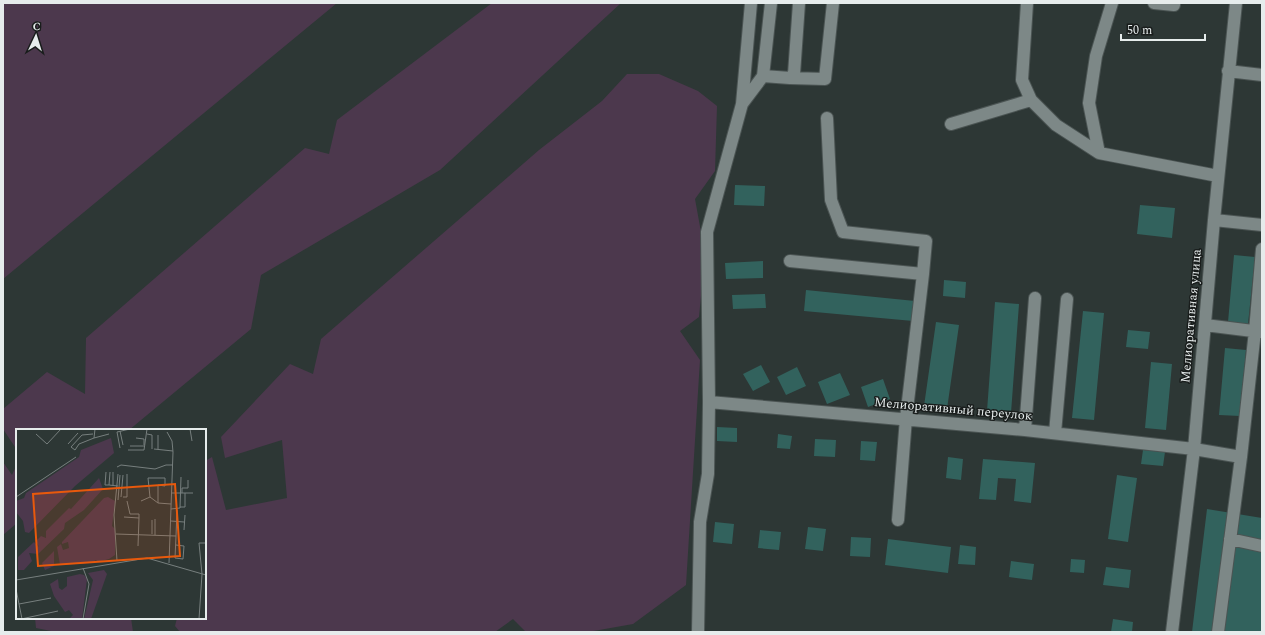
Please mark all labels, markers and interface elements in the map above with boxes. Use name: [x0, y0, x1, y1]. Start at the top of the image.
north arrow: [16, 16, 56, 56]
scale bar: [1121, 16, 1205, 42]
text: С: [32, 18, 41, 35]
text: 50 m: [1127, 21, 1152, 40]
street label: Мелиоративная улица: [1175, 248, 1207, 384]
street label: Мелиоративный переулок: [873, 392, 1033, 426]
inset map: [16, 429, 206, 619]

